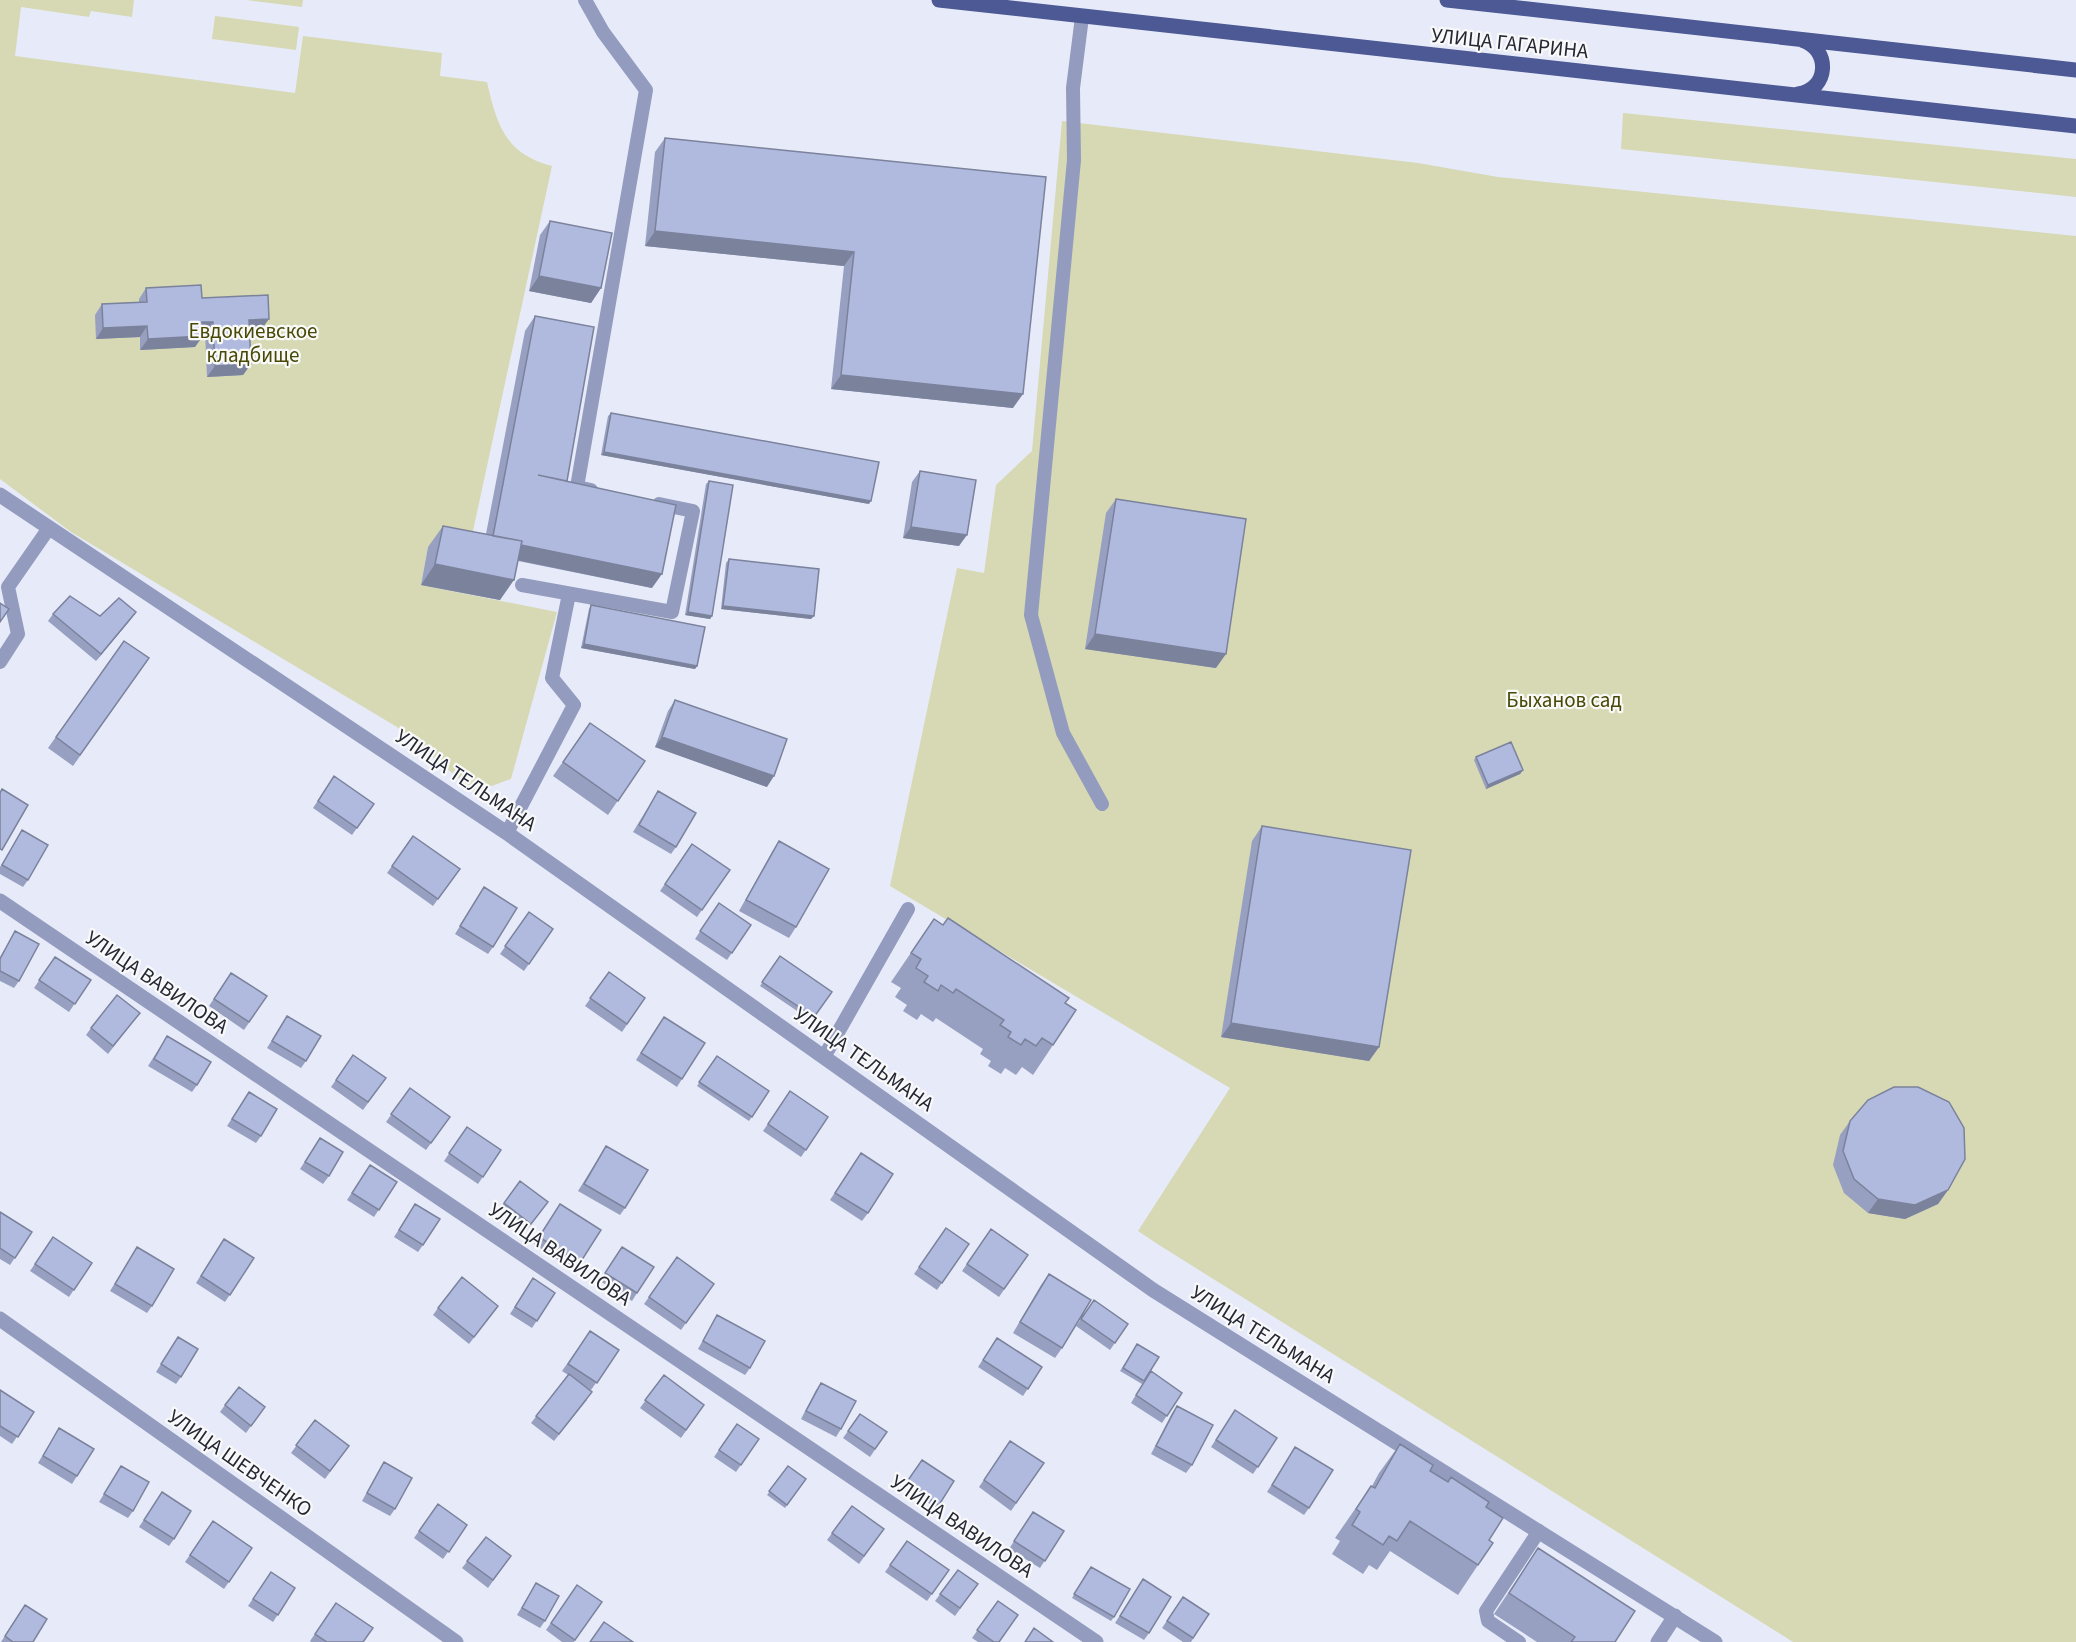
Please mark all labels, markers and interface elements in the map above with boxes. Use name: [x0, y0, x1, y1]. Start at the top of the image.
street label: УЛИЦА ГАГАРИНА: [1430, 20, 1591, 66]
park label: Евдокиевское кладбище: [188, 316, 318, 370]
park label: Быханов сад: [1506, 685, 1622, 715]
street label: УЛИЦА ТЕЛЬМАНА: [389, 721, 543, 839]
street label: УЛИЦА ВАВИЛОВА: [80, 923, 235, 1041]
street label: УЛИЦА ТЕЛЬМАНА: [788, 999, 941, 1119]
street label: УЛИЦА ВАВИЛОВА: [483, 1195, 638, 1313]
street label: УЛИЦА ТЕЛЬМАНА: [1185, 1278, 1341, 1391]
street label: УЛИЦА ШЕВЧЕНКО: [162, 1402, 318, 1524]
street label: УЛИЦА ВАВИЛОВА: [885, 1467, 1040, 1585]

